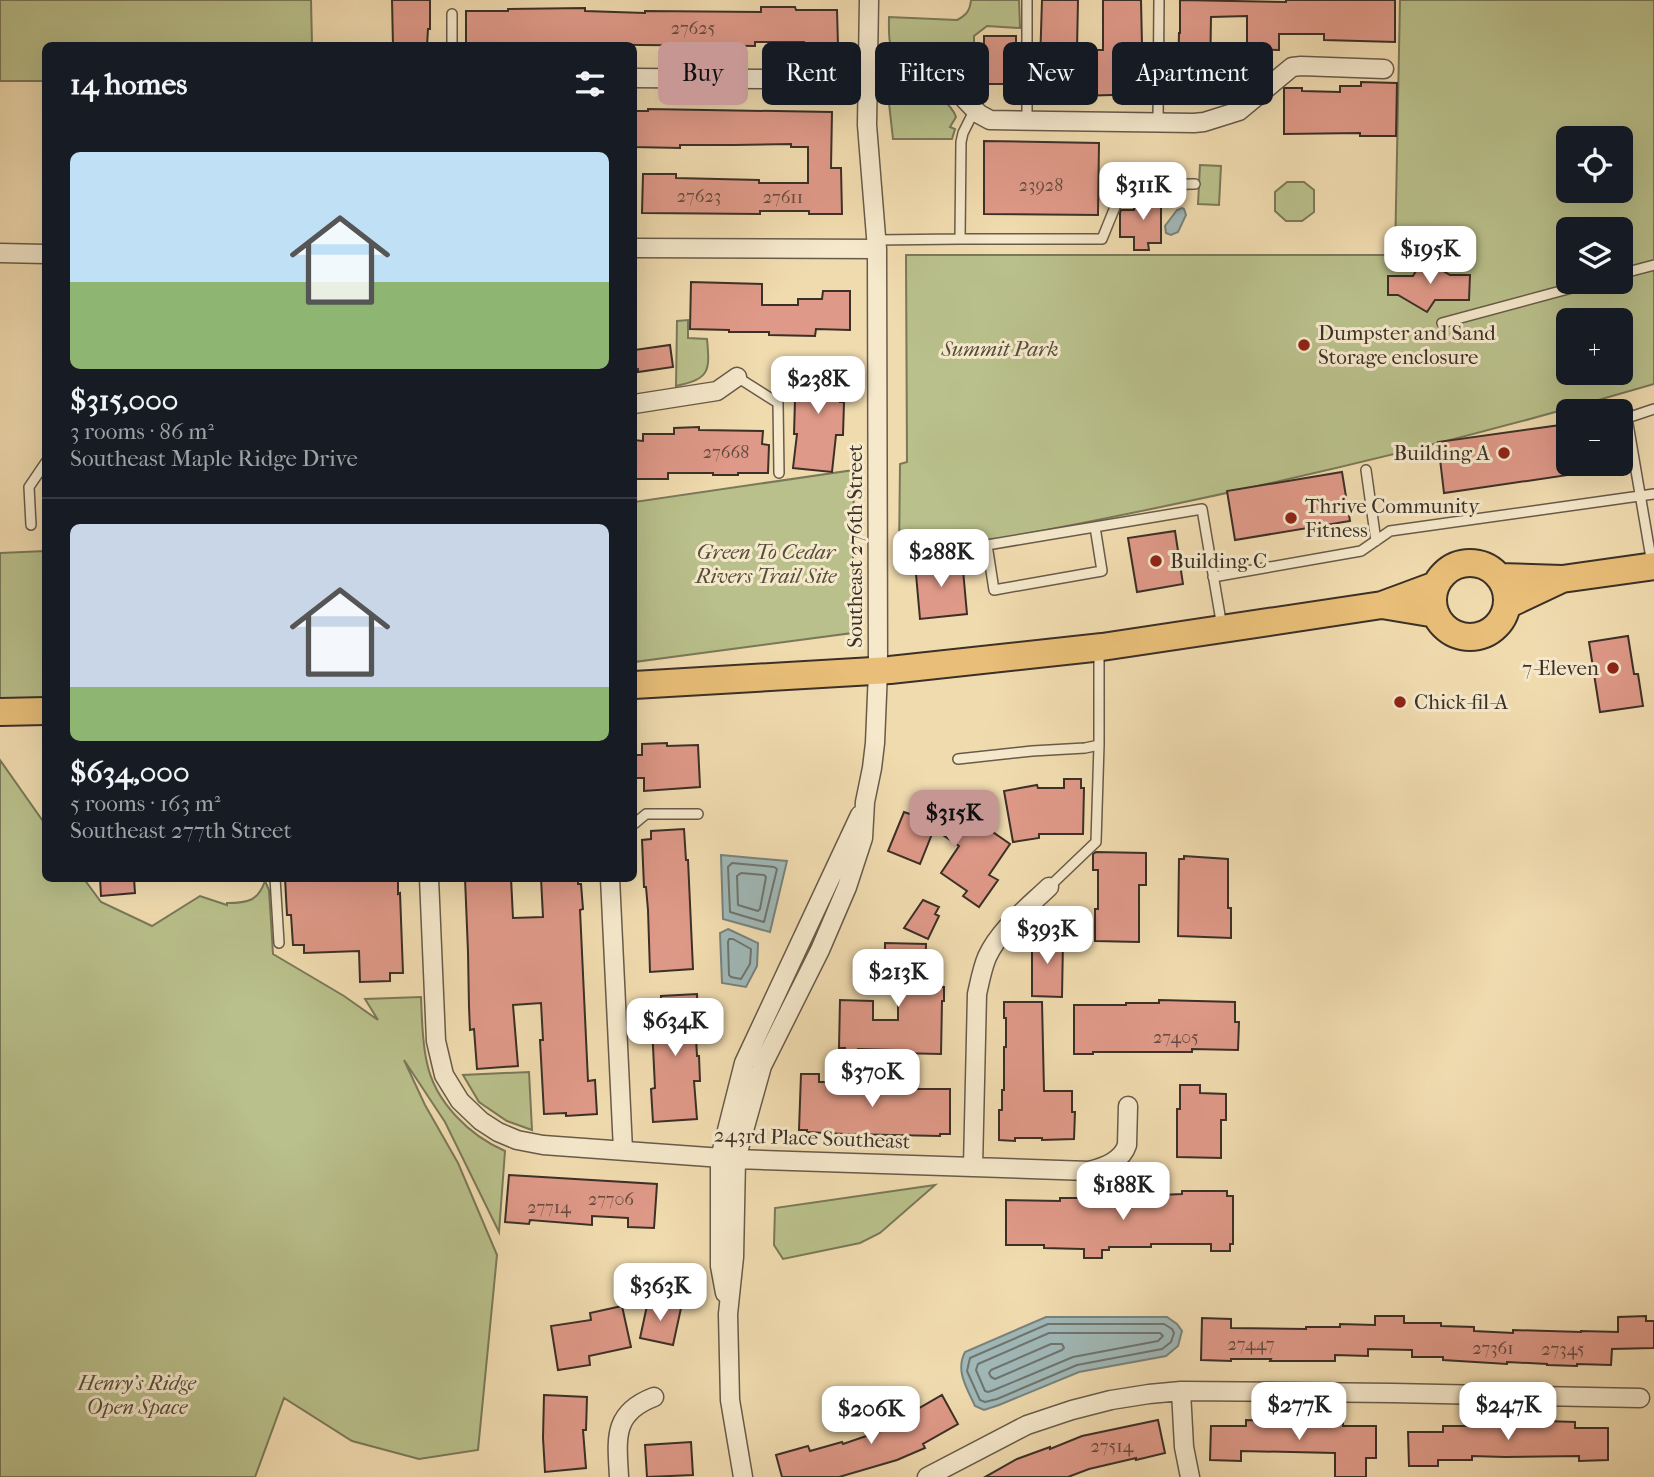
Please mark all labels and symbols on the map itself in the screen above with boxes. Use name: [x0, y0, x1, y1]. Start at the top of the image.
house number: 27625: [671, 18, 716, 39]
pin: $311K: [1094, 162, 1192, 222]
house number: 23928: [1019, 175, 1063, 196]
house number: 27623: [677, 186, 721, 207]
house number: 27611: [763, 187, 803, 208]
pin: $195K: [1381, 226, 1479, 286]
place label: Dumpster and Sand Storage enclosure: [1318, 321, 1496, 369]
park label: Summit Park: [940, 337, 1059, 361]
marker: Dumpster and Sand Storage enclosure: [1296, 337, 1312, 353]
pin: $238K: [769, 356, 867, 416]
place label: Building A: [1393, 441, 1490, 465]
house number: 27668: [703, 442, 749, 463]
street label: Southeast 276th Street: [843, 444, 867, 648]
marker: Building A: [1496, 445, 1512, 461]
place label: Thrive Community Fitness: [1305, 494, 1480, 542]
marker: Thrive Community Fitness: [1283, 510, 1299, 526]
pin: $288K: [892, 530, 990, 589]
park label: Green To Cedar Rivers Trail Site: [693, 540, 837, 588]
place label: Building C: [1170, 549, 1267, 573]
marker: Building C: [1148, 553, 1164, 569]
place label: 7-Eleven: [1522, 656, 1599, 680]
marker: 7-Eleven: [1605, 660, 1621, 676]
place label: Chick-fil-A: [1414, 690, 1508, 714]
marker: Chick-fil-A: [1392, 694, 1408, 710]
pin: $315K: [905, 790, 1003, 850]
pin: $393K: [998, 906, 1096, 966]
pin: $213K: [849, 950, 947, 1009]
pin: $634K: [626, 998, 724, 1058]
house number: 27405: [1153, 1027, 1199, 1048]
pin: $370K: [823, 1050, 921, 1109]
street label: 243rd Place Southeast: [713, 1123, 911, 1153]
pin: $188K: [1074, 1162, 1172, 1222]
house number: 27706: [588, 1189, 634, 1210]
house number: 27714: [527, 1197, 571, 1218]
pin: $363K: [611, 1264, 709, 1323]
house number: 27447: [1228, 1334, 1275, 1355]
house number: 27361: [1472, 1338, 1514, 1359]
house number: 27345: [1541, 1339, 1585, 1360]
park label: Henry's Ridge Open Space: [77, 1371, 196, 1419]
pin: $277K: [1250, 1382, 1348, 1442]
pin: $247K: [1459, 1382, 1557, 1442]
pin: $206K: [822, 1386, 920, 1446]
house number: 27514: [1091, 1436, 1134, 1457]

